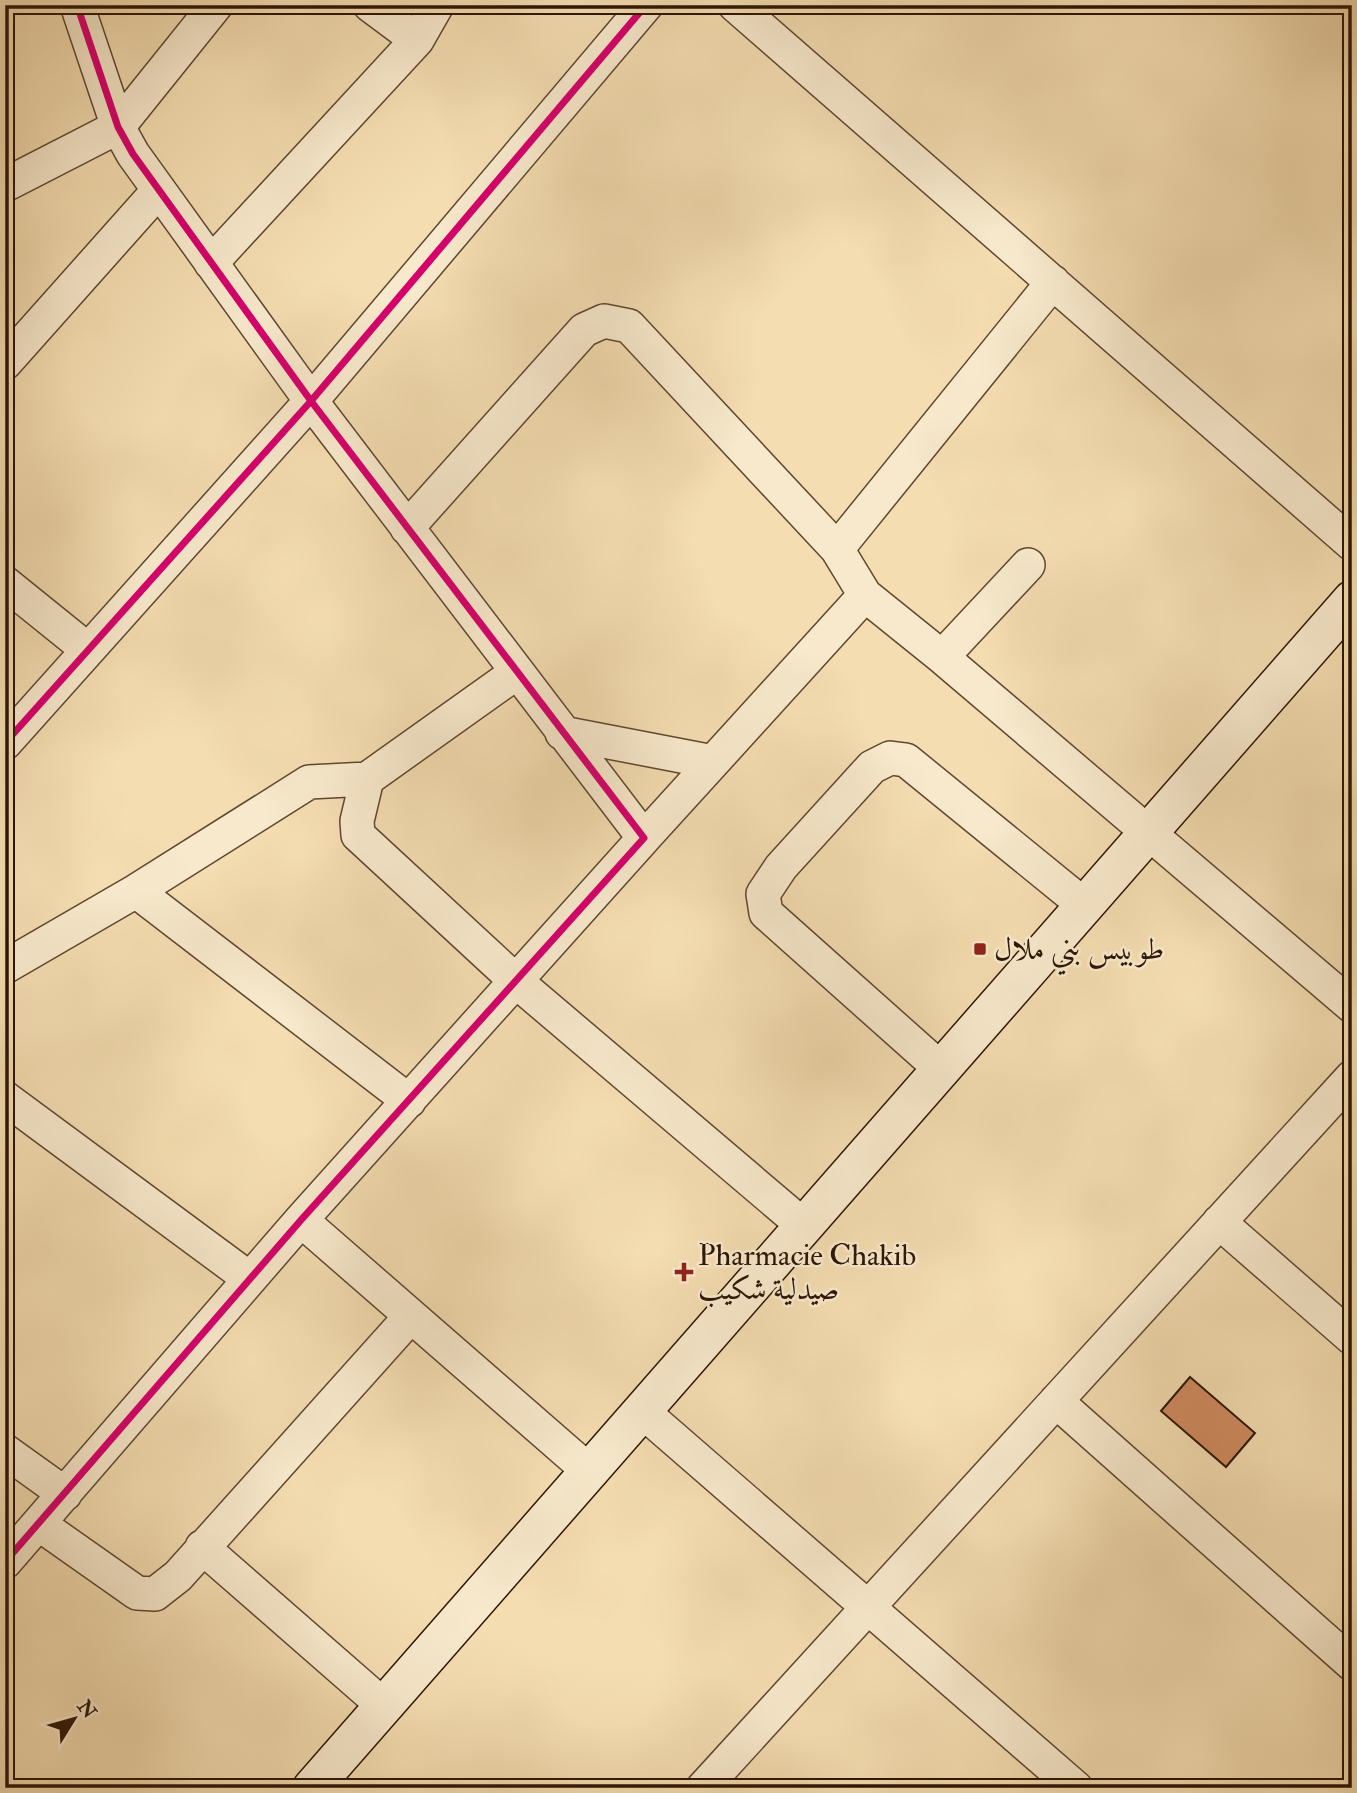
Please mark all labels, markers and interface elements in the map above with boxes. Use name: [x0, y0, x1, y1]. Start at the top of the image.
place label: طوبيس بني ملال: [994, 931, 1164, 976]
marker: طوبيس بني ملال: [972, 941, 988, 957]
place label: Pharmacie Chakib صيدلية شكيب: [698, 1237, 916, 1308]
marker: Pharmacie Chakib صيدلية شكيب: [676, 1264, 692, 1280]
north arrow: [38, 1685, 108, 1755]
text: N: [71, 1695, 102, 1724]

